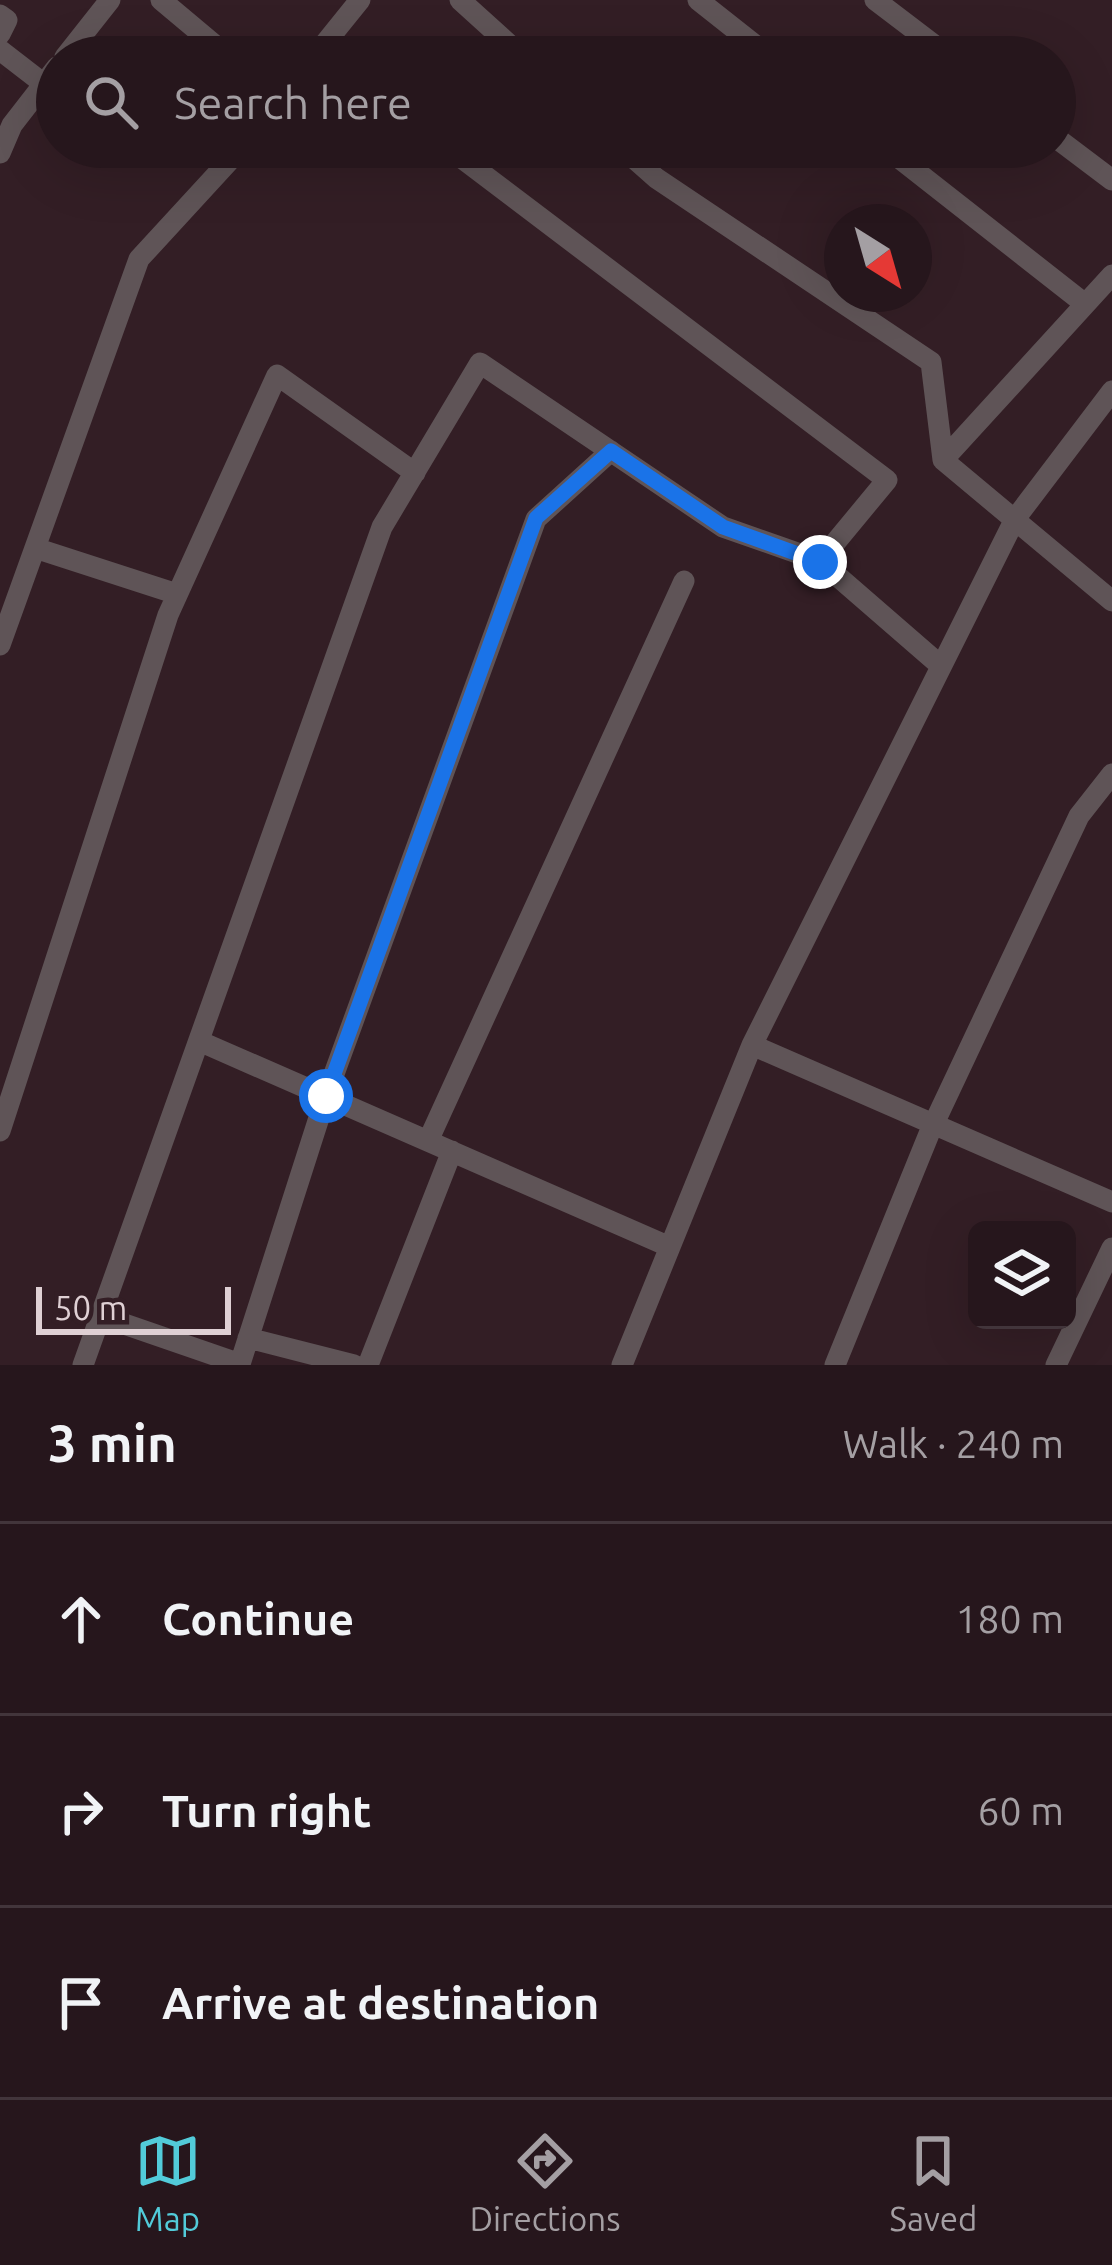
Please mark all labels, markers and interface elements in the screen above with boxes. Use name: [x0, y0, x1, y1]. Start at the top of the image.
search box: [36, 36, 1076, 168]
icon: search: [78, 69, 144, 135]
text: Search here: [174, 77, 412, 128]
north arrow: [824, 204, 932, 312]
route end: [793, 535, 847, 589]
route start: [299, 1069, 353, 1123]
map controls: [968, 1221, 1076, 1329]
button: layers: [968, 1221, 1076, 1329]
scale bar: [36, 1281, 231, 1334]
text: 50 m: [54, 1289, 127, 1326]
text: 3 min: [48, 1414, 177, 1472]
text: Walk · 240 m: [843, 1422, 1064, 1465]
icon: ahead: [48, 1586, 114, 1652]
text: Continue: [162, 1593, 354, 1644]
text: 180 m: [955, 1597, 1064, 1640]
icon: right: [48, 1778, 114, 1844]
text: Turn right: [162, 1785, 371, 1836]
text: 60 m: [977, 1789, 1064, 1832]
icon: arrive: [48, 1970, 114, 2036]
text: Arrive at destination: [162, 1977, 599, 2028]
tab: Map: [135, 2128, 201, 2237]
tab: Directions: [470, 2128, 620, 2237]
tab: Saved: [890, 2128, 977, 2237]

